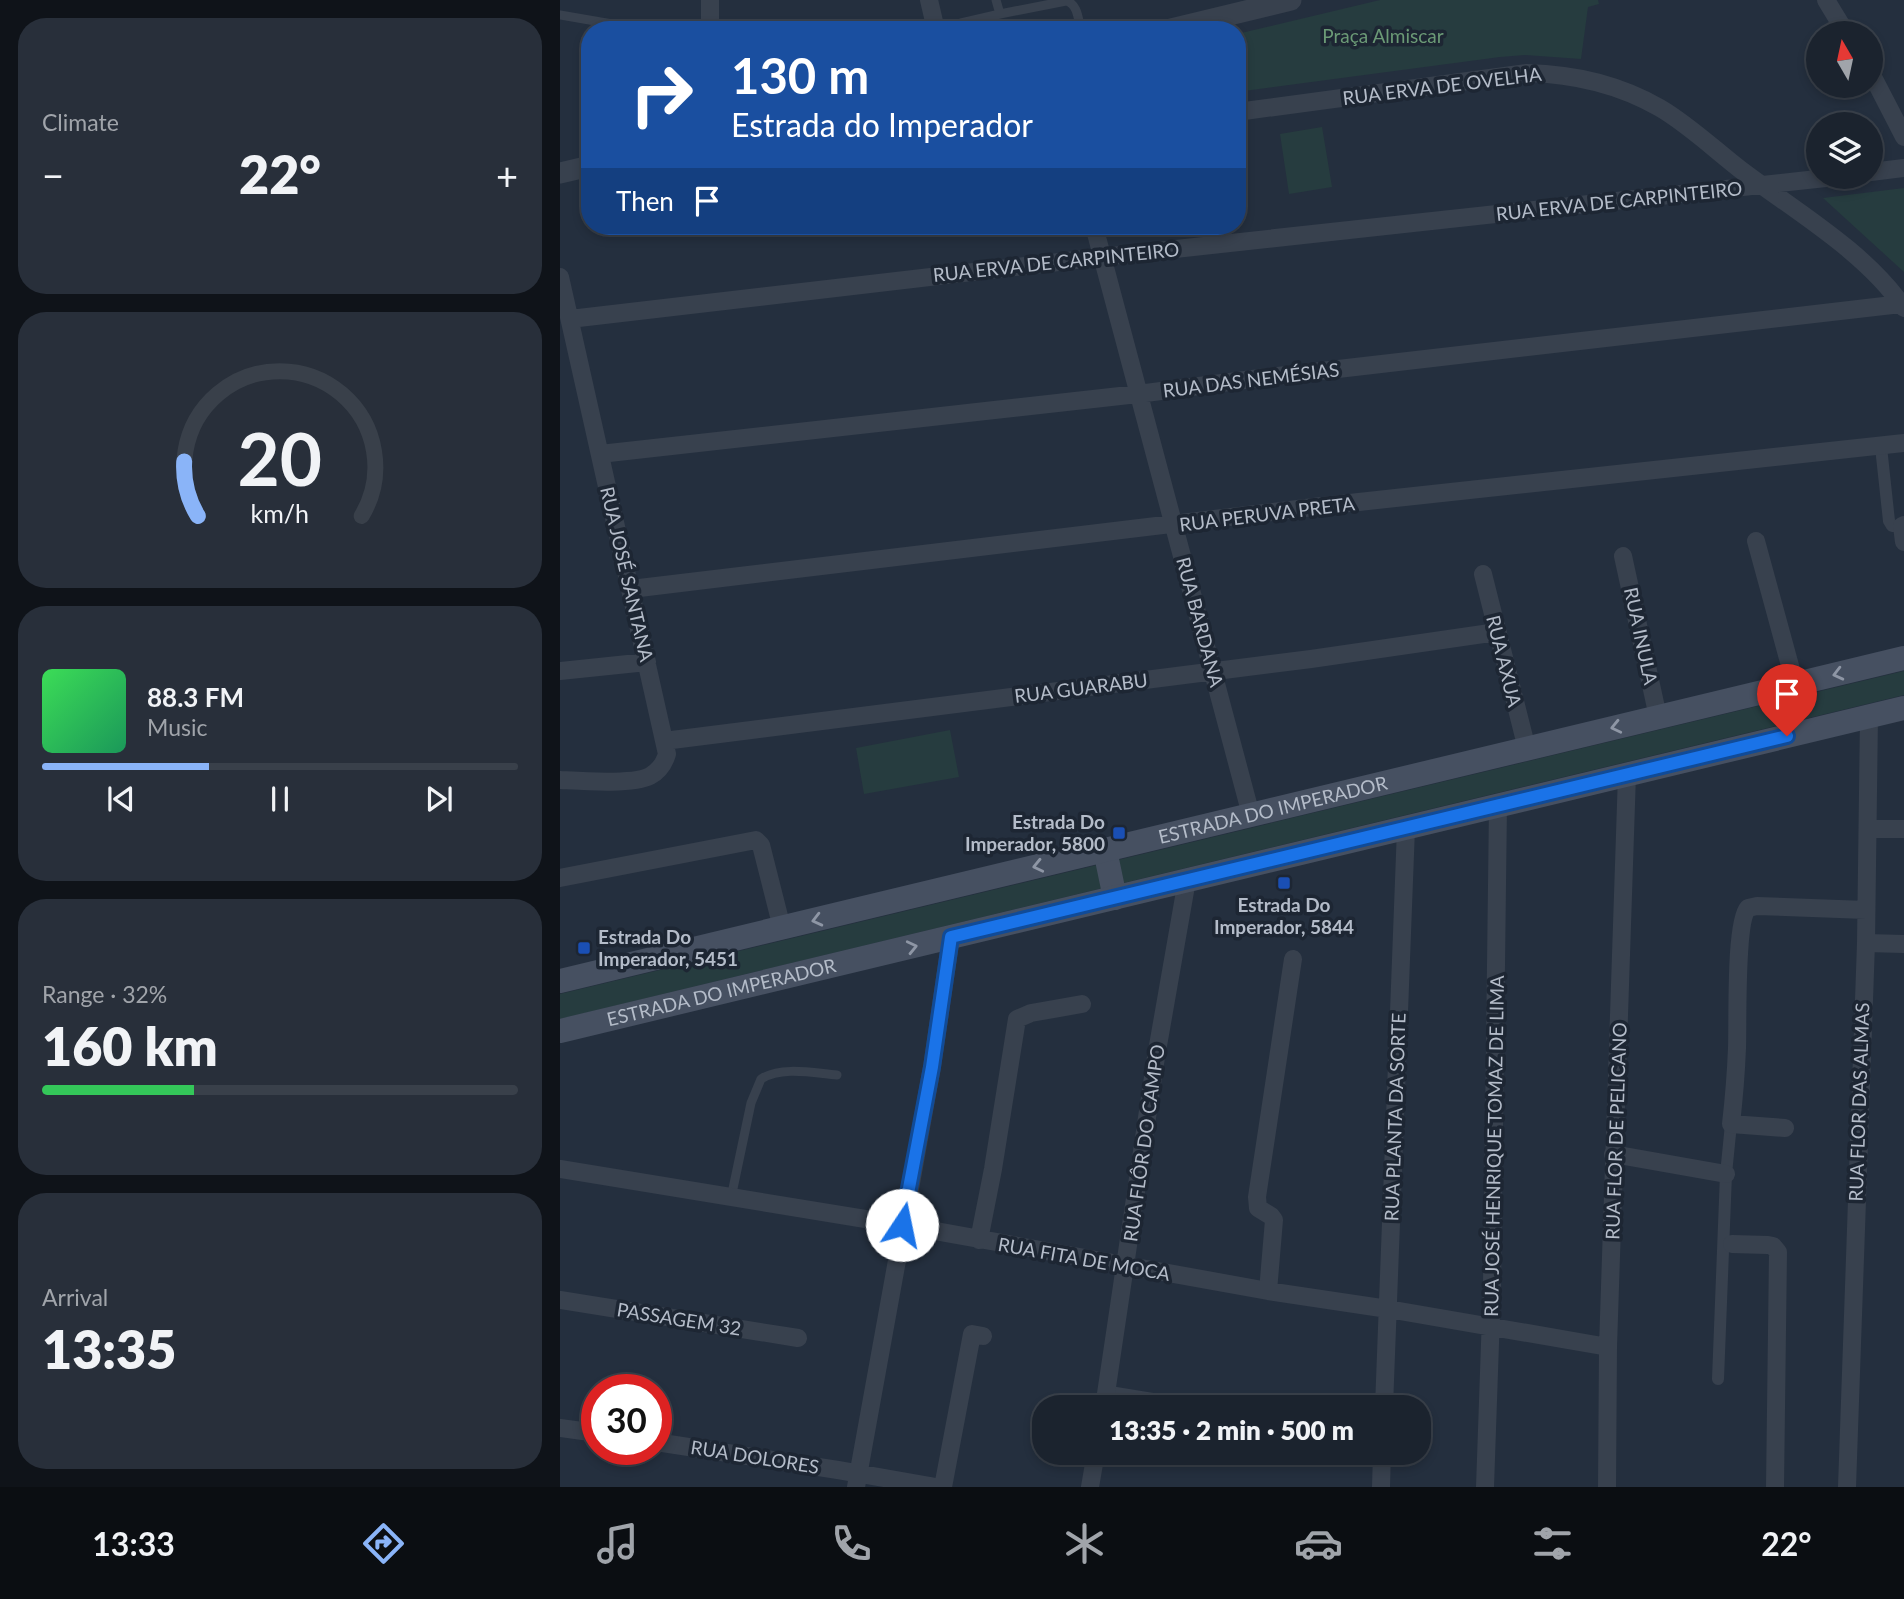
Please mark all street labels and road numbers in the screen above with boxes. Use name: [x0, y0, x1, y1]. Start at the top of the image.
street label: RUA ERVA DE OVELHA: [1341, 62, 1543, 109]
street label: RUA ERVA DE CARPINTEIRO: [1495, 176, 1743, 225]
street label: RUA ERVA DE CARPINTEIRO: [932, 237, 1180, 286]
street label: RUA DAS NEMÉSIAS: [1161, 357, 1340, 402]
street label: RUA JOSÉ SANTANA: [596, 484, 659, 664]
street label: RUA PERUVA PRETA: [1178, 491, 1356, 536]
street label: RUA BARDANA: [1172, 554, 1229, 690]
street label: RUA INULA: [1620, 585, 1663, 687]
street label: RUA AXUA: [1482, 613, 1527, 709]
street label: RUA GUARABU: [1013, 668, 1149, 707]
street label: ESTRADA DO IMPERADOR: [1156, 771, 1390, 848]
street label: ESTRADA DO IMPERADOR: [604, 953, 838, 1030]
street label: RUA JOSÉ HENRIQUE TOMAZ DE LIMA: [1479, 975, 1508, 1317]
street label: RUA FLOR DAS ALMAS: [1844, 1002, 1873, 1202]
street label: RUA PLANTA DA SORTE: [1379, 1012, 1410, 1222]
street label: RUA FLOR DE PELICANO: [1600, 1022, 1631, 1240]
street label: RUA FLÔR DO CAMPO: [1118, 1043, 1169, 1243]
street label: RUA FITA DE MOCA: [996, 1232, 1172, 1285]
street label: PASSAGEM 32: [615, 1297, 743, 1340]
street label: RUA DOLORES: [689, 1435, 821, 1478]

